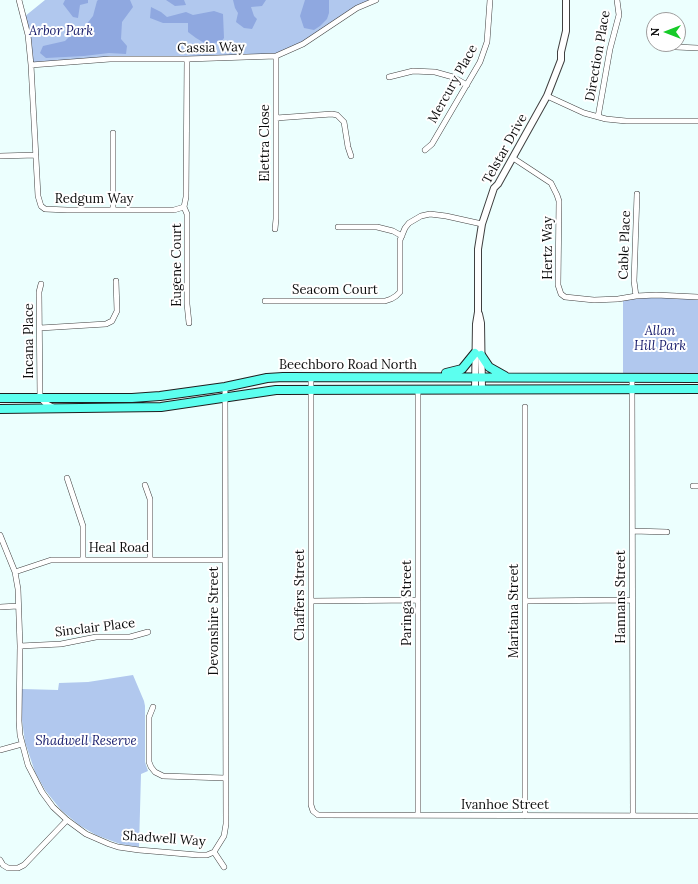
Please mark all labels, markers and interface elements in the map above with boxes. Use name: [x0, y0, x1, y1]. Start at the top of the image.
street label: Direction Place: [582, 9, 614, 103]
north arrow: [646, 12, 686, 52]
park label: Arbor Park: [29, 23, 93, 39]
text: N: [648, 28, 662, 36]
street label: Cassia Way: [177, 40, 245, 56]
street label: Mercury Place: [425, 42, 481, 126]
street label: Elettra Close: [257, 104, 273, 182]
street label: Telstar Drive: [479, 111, 531, 187]
street label: Redgum Way: [55, 191, 133, 207]
street label: Cable Place: [616, 210, 634, 280]
street label: Hertz Way: [540, 216, 556, 280]
street label: Eugene Court: [169, 223, 185, 307]
street label: Seacom Court: [292, 282, 378, 298]
street label: Incana Place: [21, 303, 37, 379]
park label: Allan Hill Park: [634, 323, 686, 354]
street label: Beechboro Road North: [279, 357, 417, 373]
street label: Heal Road: [89, 540, 149, 556]
street label: Chaffers Street: [292, 549, 308, 641]
street label: Hannans Street: [613, 550, 629, 644]
street label: Paringa Street: [399, 560, 415, 646]
street label: Maritana Street: [506, 564, 522, 658]
street label: Devonshire Street: [206, 567, 222, 675]
street label: Sinclair Place: [54, 615, 136, 641]
park label: Shadwell Reserve: [35, 733, 137, 749]
street label: Ivanhoe Street: [461, 797, 549, 813]
street label: Shadwell Way: [122, 828, 206, 850]

